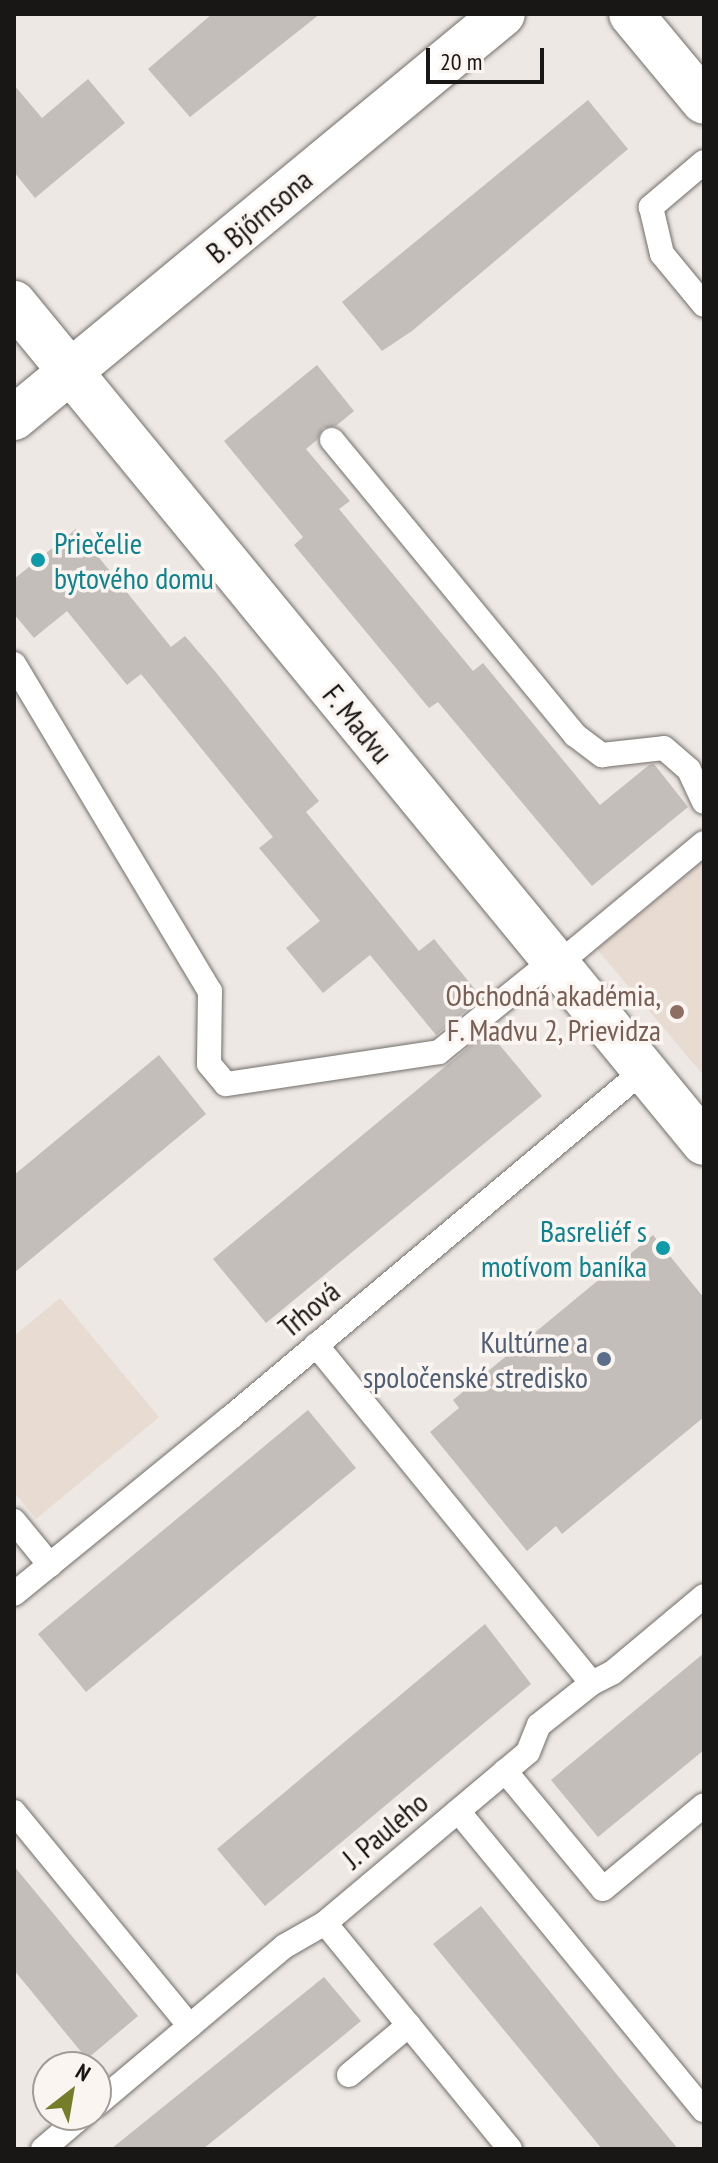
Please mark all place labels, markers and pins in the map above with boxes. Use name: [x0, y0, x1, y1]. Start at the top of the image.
place label: Priečelie bytového domu: [54, 525, 214, 596]
marker: Priečelie bytového domu: [29, 551, 47, 569]
place label: Obchodná akadémia, F. Madvu 2, Prievidza: [443, 977, 661, 1048]
marker: Obchodná akadémia, F. Madvu 2, Prievidza: [668, 1003, 686, 1021]
place label: Basreliéf s motívom baníka: [481, 1213, 647, 1284]
marker: Basreliéf s motívom baníka: [654, 1239, 672, 1257]
place label: Kultúrne a spoločenské stredisko: [363, 1324, 588, 1394]
marker: Kultúrne a spoločenské stredisko: [595, 1350, 613, 1368]

